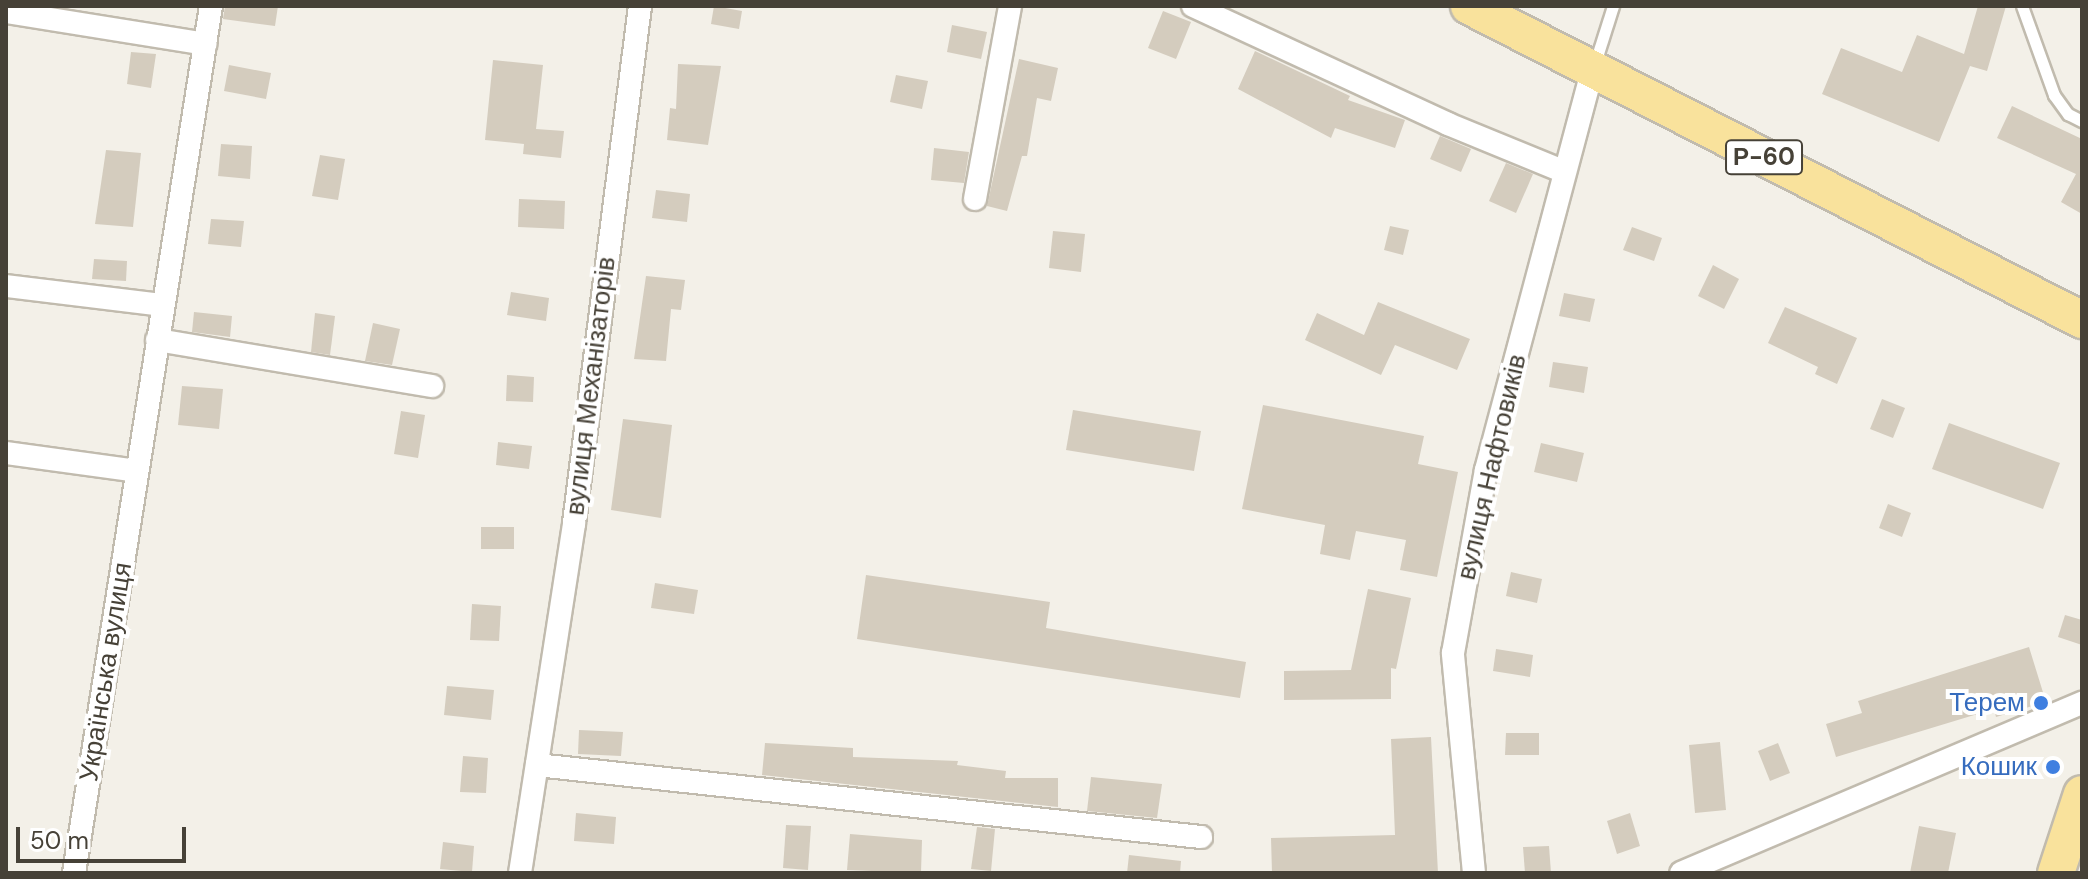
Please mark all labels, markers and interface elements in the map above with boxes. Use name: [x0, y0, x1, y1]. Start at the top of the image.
road number: Р-60: [1724, 137, 1804, 177]
street label: вулиця Механізаторів: [560, 255, 622, 517]
street label: вулиця Нафтовиків: [1451, 351, 1533, 583]
street label: Українська вулиця: [73, 560, 139, 784]
place label: Терем: [1949, 687, 2025, 719]
marker: Терем: [2032, 694, 2050, 712]
place label: Кошик: [1961, 751, 2037, 783]
marker: Кошик: [2044, 758, 2062, 776]
scale bar: [20, 811, 190, 861]
text: 50 m: [30, 825, 89, 856]

